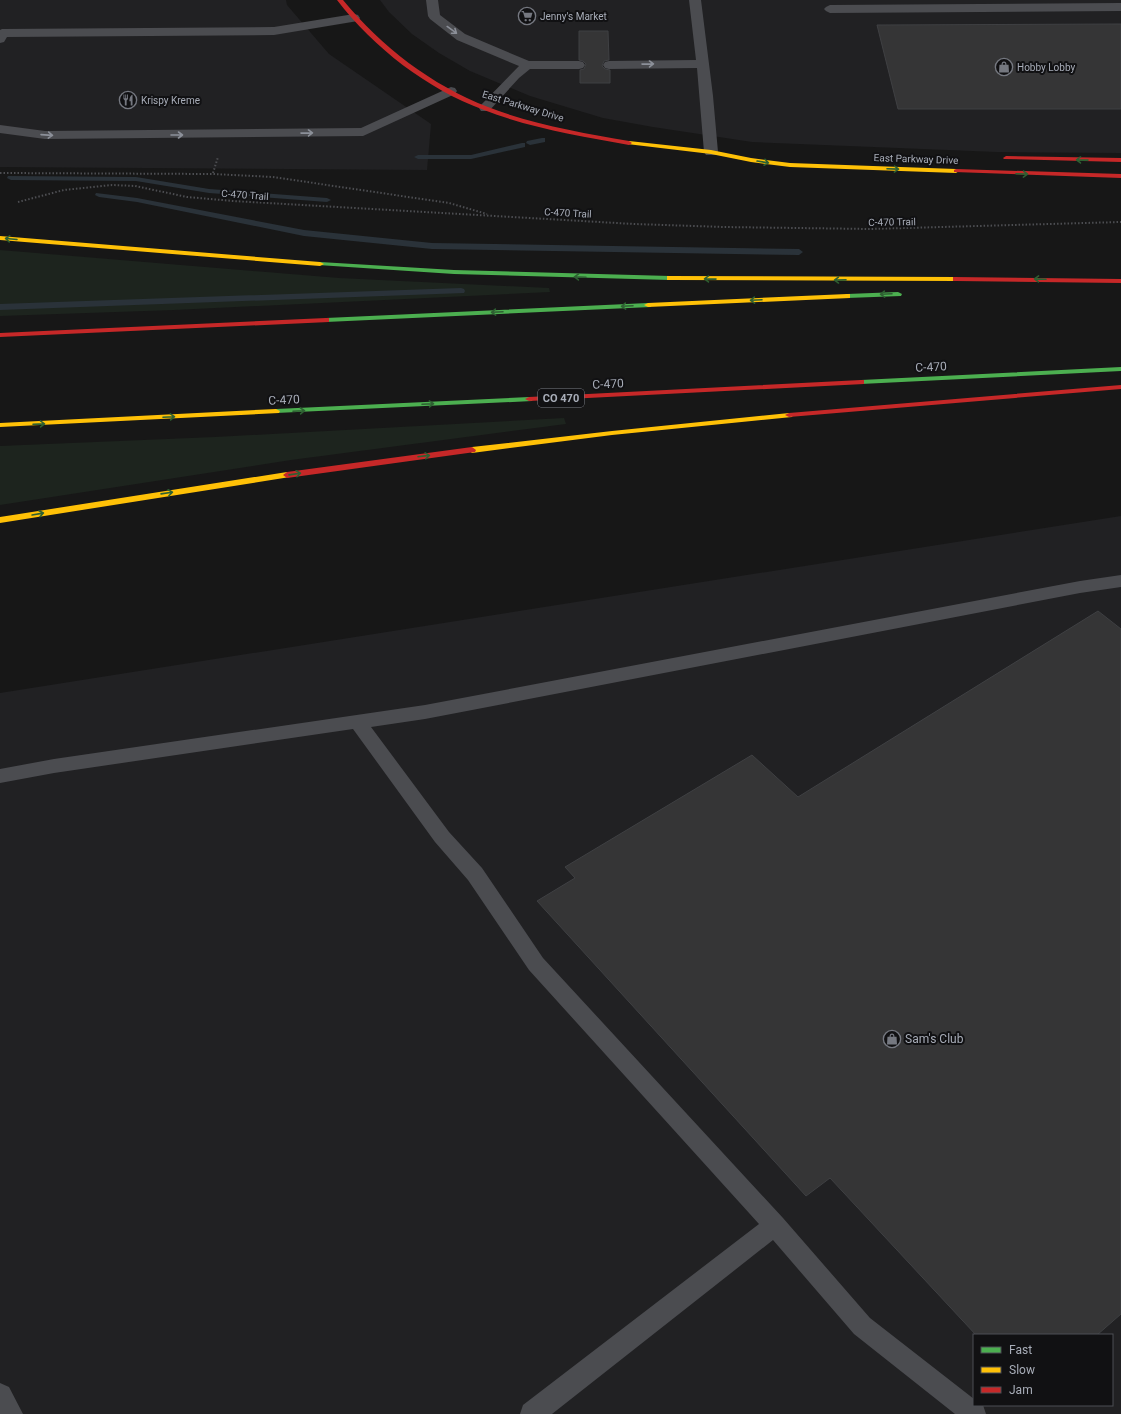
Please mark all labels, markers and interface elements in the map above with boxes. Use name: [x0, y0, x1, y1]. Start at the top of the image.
supermarket icon: Jenny's Market: [517, 6, 537, 26]
place label: Jenny's Market: [540, 11, 607, 22]
one-way arrow: [446, 26, 457, 34]
shop icon: Hobby Lobby: [994, 57, 1014, 77]
one-way arrow: [641, 60, 654, 68]
place label: Hobby Lobby: [1017, 62, 1075, 73]
street label: East Parkway Drive: [481, 88, 565, 124]
restaurant icon: Krispy Kreme: [118, 90, 138, 110]
place label: Krispy Kreme: [141, 95, 200, 106]
one-way arrow: [300, 129, 313, 137]
one-way arrow: [40, 131, 53, 138]
one-way arrow: [170, 131, 183, 139]
street label: East Parkway Drive: [873, 152, 959, 166]
one-way arrow: [1076, 156, 1089, 164]
one-way arrow: [756, 158, 769, 166]
one-way arrow: [886, 165, 899, 173]
one-way arrow: [1015, 170, 1028, 178]
street label: C-470 Trail: [221, 188, 269, 202]
street label: C-470 Trail: [544, 206, 592, 220]
street label: C-470 Trail: [868, 216, 916, 228]
one-way arrow: [5, 235, 18, 243]
one-way arrow: [574, 273, 587, 280]
one-way arrow: [1034, 275, 1047, 282]
one-way arrow: [704, 276, 717, 283]
one-way arrow: [834, 276, 847, 284]
one-way arrow: [880, 291, 893, 298]
one-way arrow: [750, 296, 763, 304]
one-way arrow: [621, 302, 634, 310]
one-way arrow: [491, 308, 504, 316]
street label: C-470: [915, 359, 947, 375]
street label: C-470: [592, 376, 624, 392]
road number: CO 470: [538, 389, 584, 407]
street label: C-470: [268, 392, 300, 408]
one-way arrow: [421, 401, 434, 408]
one-way arrow: [292, 407, 305, 415]
one-way arrow: [162, 414, 175, 421]
one-way arrow: [32, 420, 45, 427]
one-way arrow: [417, 453, 430, 460]
one-way arrow: [289, 470, 302, 478]
one-way arrow: [160, 489, 173, 497]
one-way arrow: [32, 510, 45, 518]
shop icon: Sam's Club: [882, 1029, 902, 1049]
place label: Sam's Club: [905, 1032, 964, 1046]
legend: [973, 1334, 1113, 1406]
text: Fast: [1009, 1343, 1032, 1357]
text: Slow: [1009, 1363, 1035, 1377]
text: Jam: [1009, 1383, 1033, 1397]

